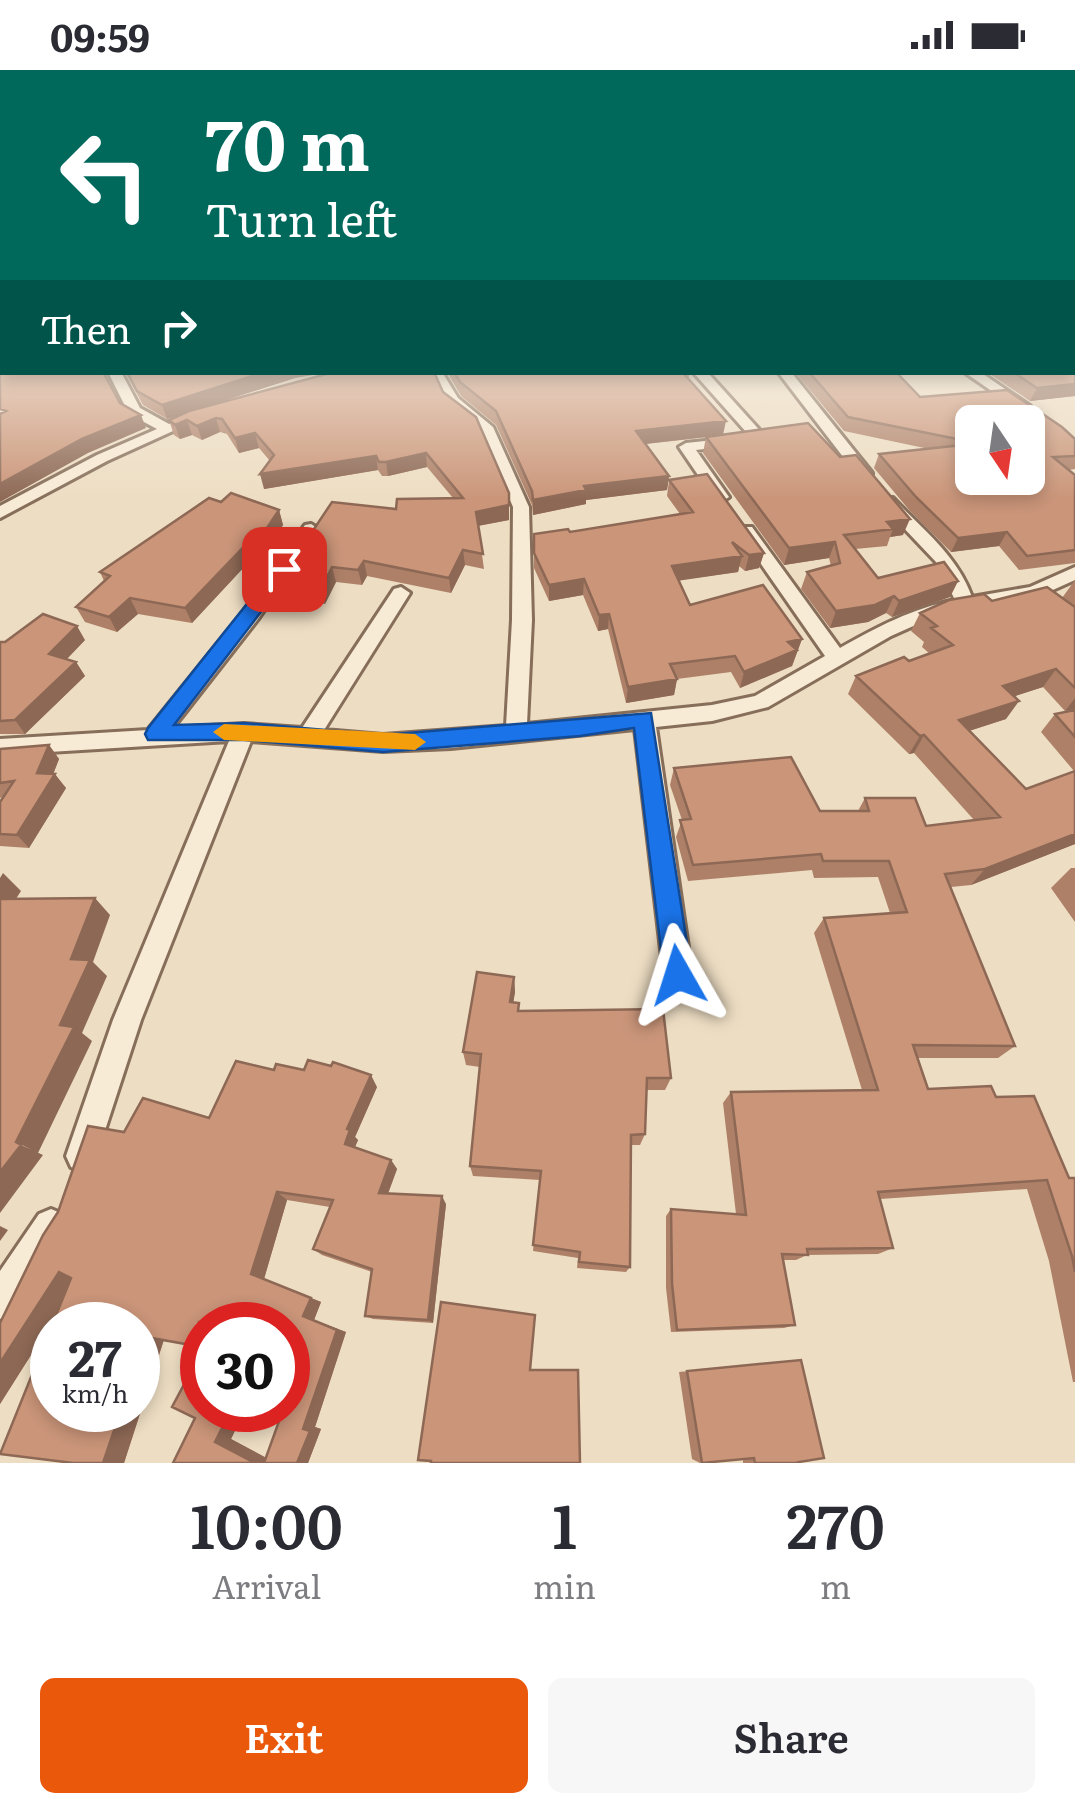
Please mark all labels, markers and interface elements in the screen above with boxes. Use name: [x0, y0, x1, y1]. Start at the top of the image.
text: 09:59: [50, 7, 150, 64]
text: 70 m: [205, 89, 370, 193]
icon: left: [40, 110, 170, 240]
text: Turn left: [205, 184, 397, 251]
text: Then: [40, 299, 131, 356]
icon: right: [151, 300, 206, 355]
north arrow: [955, 405, 1045, 495]
map controls: [955, 405, 1045, 495]
pin: [242, 527, 327, 612]
icon: arrive: [257, 542, 312, 597]
position arrow: [626, 923, 730, 1027]
speed limit sign: 30: [180, 1302, 310, 1432]
text: 27: [68, 1318, 122, 1392]
text: km/h: [62, 1374, 128, 1411]
text: 10:00: [190, 1478, 343, 1567]
text: 1: [552, 1478, 577, 1567]
text: 270: [786, 1478, 885, 1567]
text: Arrival: [212, 1561, 321, 1609]
text: min: [533, 1561, 596, 1609]
text: m: [820, 1561, 851, 1609]
button: Exit: [40, 1678, 528, 1793]
button: Share: [548, 1678, 1035, 1793]

